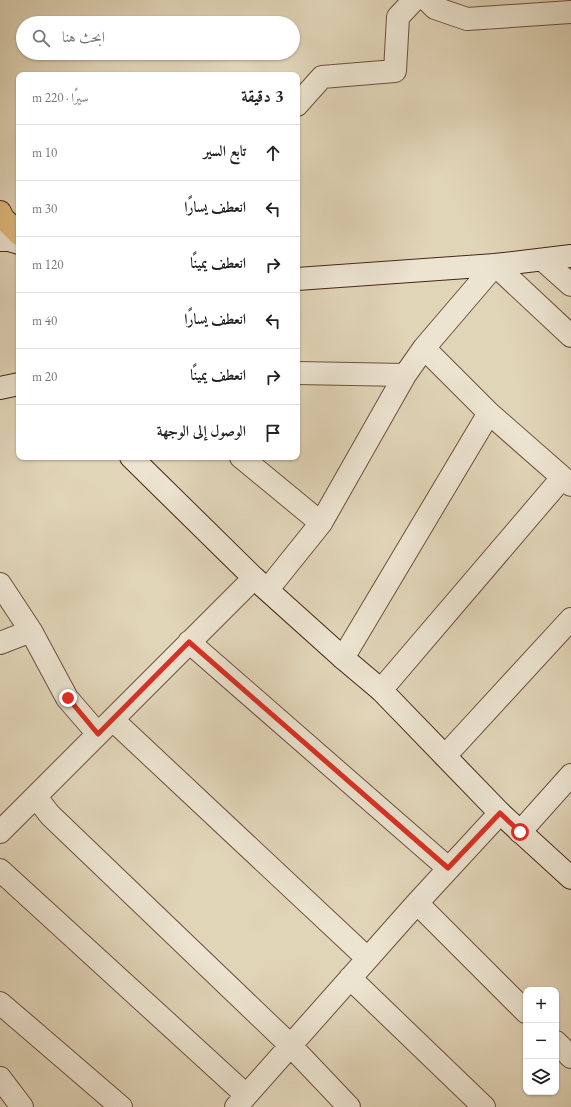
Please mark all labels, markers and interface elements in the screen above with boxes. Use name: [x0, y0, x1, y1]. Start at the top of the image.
search box: [16, 16, 300, 60]
icon: search: [30, 27, 52, 49]
text: ابحث هنا: [62, 27, 105, 46]
text: 3 دقيقة: [241, 85, 284, 107]
text: سيرًا · 220 m: [32, 89, 89, 106]
text: تابع السير: [203, 141, 246, 160]
icon: ahead: [262, 142, 284, 164]
text: 10 m: [32, 144, 57, 161]
text: انعطف يسارًا: [184, 197, 246, 216]
icon: left: [262, 198, 284, 220]
text: 30 m: [32, 200, 57, 217]
text: انعطف يمينًا: [190, 253, 246, 272]
icon: right: [262, 254, 284, 276]
text: 120 m: [32, 256, 63, 273]
text: انعطف يسارًا: [184, 309, 246, 328]
icon: left: [262, 310, 284, 332]
text: 40 m: [32, 312, 57, 329]
text: انعطف يمينًا: [190, 365, 246, 384]
icon: right: [262, 366, 284, 388]
text: 20 m: [32, 368, 57, 385]
text: الوصول إلى الوجهة: [157, 421, 246, 440]
icon: arrive: [262, 422, 284, 444]
route end: [59, 689, 77, 707]
route start: [511, 823, 529, 841]
map controls: [523, 987, 559, 1095]
button: +: [523, 987, 559, 1023]
button: −: [523, 1023, 559, 1059]
button: layers: [523, 1059, 559, 1095]

